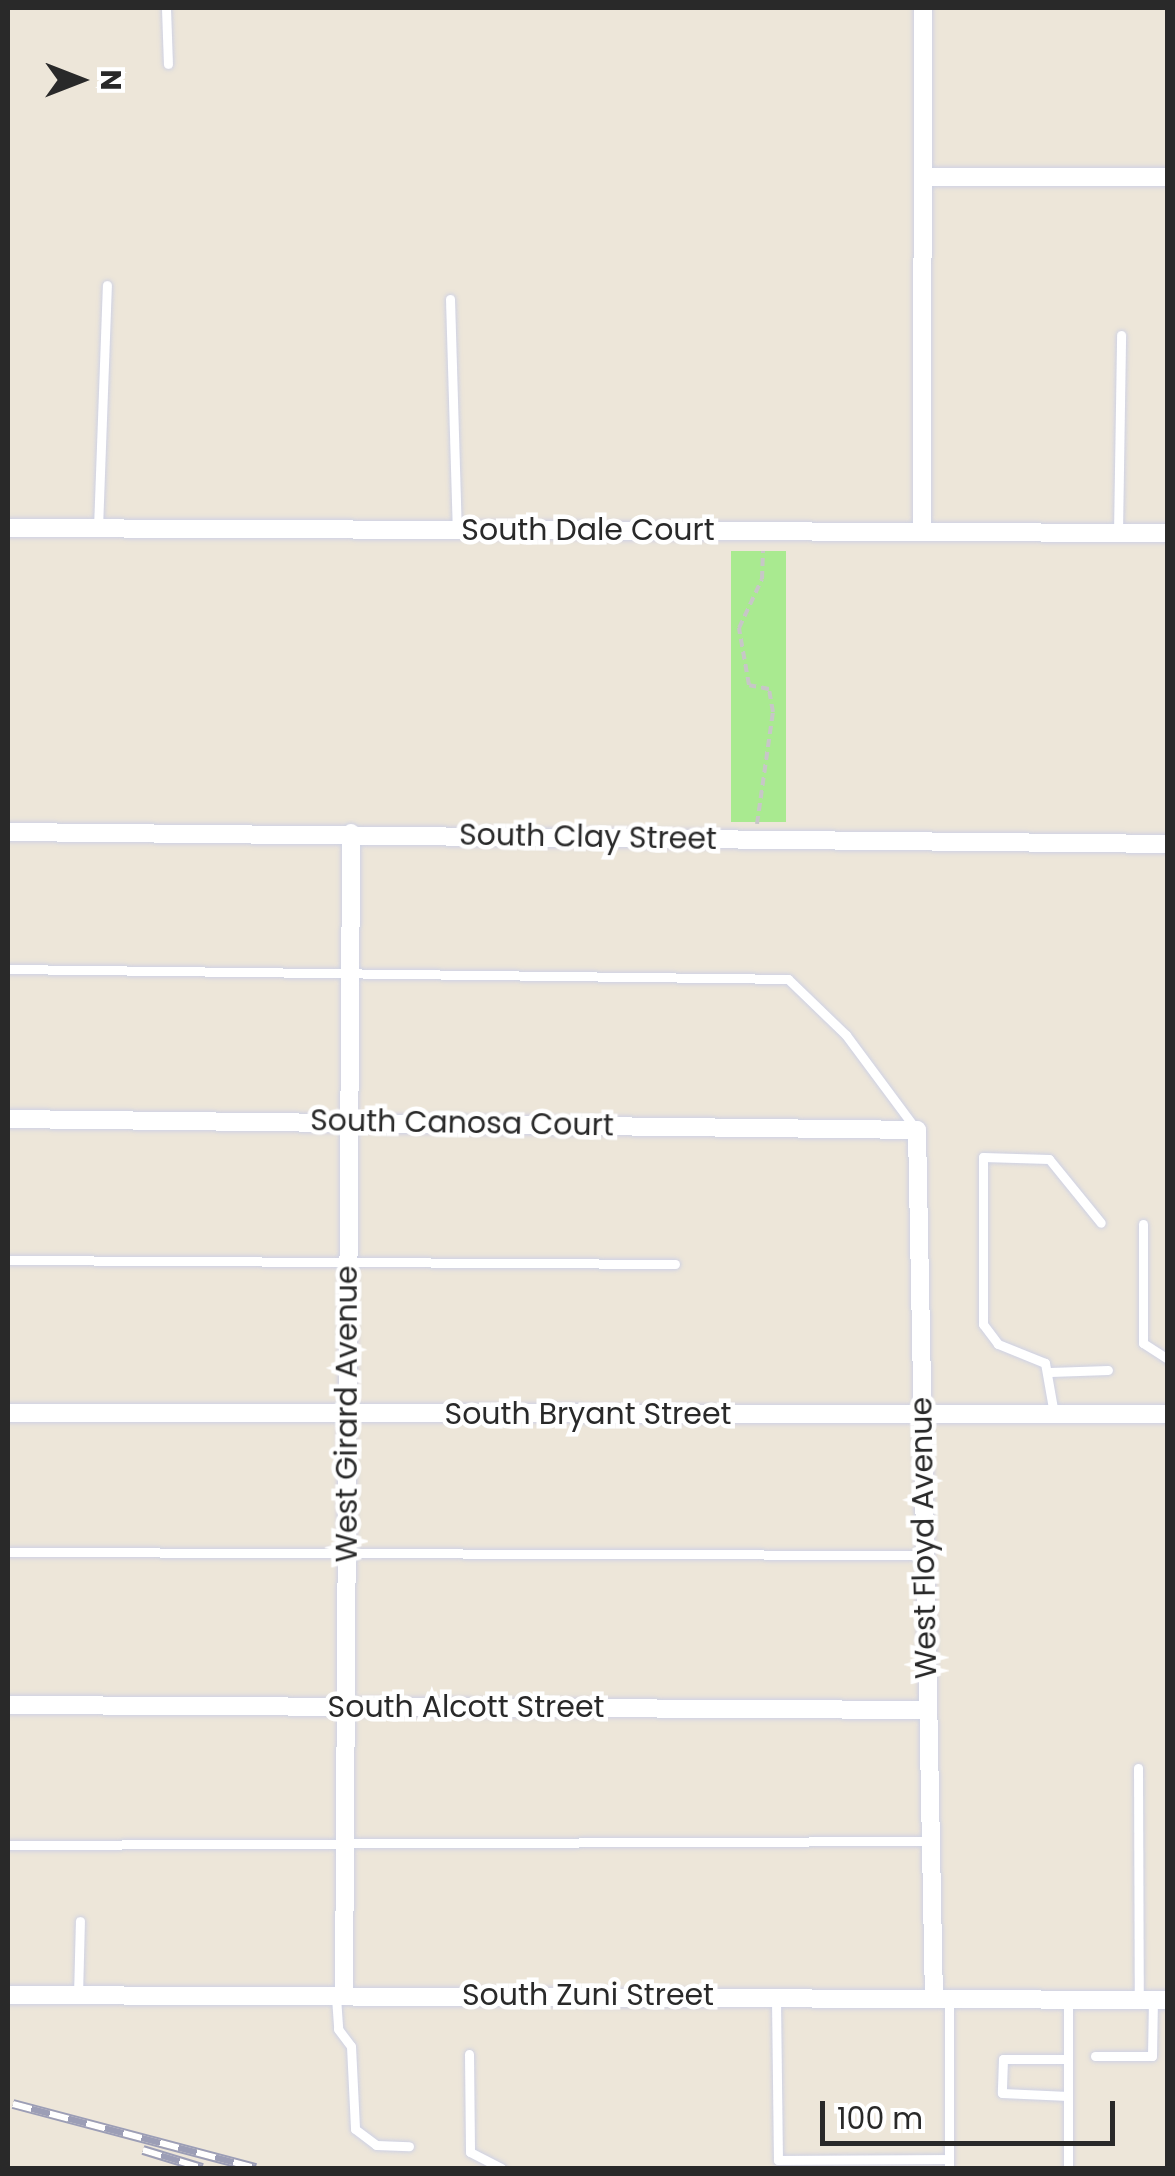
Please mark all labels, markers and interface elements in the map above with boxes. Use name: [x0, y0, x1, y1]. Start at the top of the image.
north arrow: [30, 30, 130, 130]
text: N: [91, 69, 130, 91]
street label: South Dale Court: [461, 512, 715, 548]
street label: South Clay Street: [459, 817, 717, 857]
street label: South Canosa Court: [310, 1102, 614, 1144]
street label: West Girard Avenue: [329, 1266, 365, 1562]
street label: South Bryant Street: [445, 1396, 731, 1432]
street label: West Floyd Avenue: [904, 1397, 944, 1679]
street label: South Alcott Street: [328, 1689, 604, 1725]
street label: South Zuni Street: [462, 1977, 714, 2013]
scale bar: [825, 2081, 1120, 2143]
text: 100 m: [837, 2097, 923, 2140]

